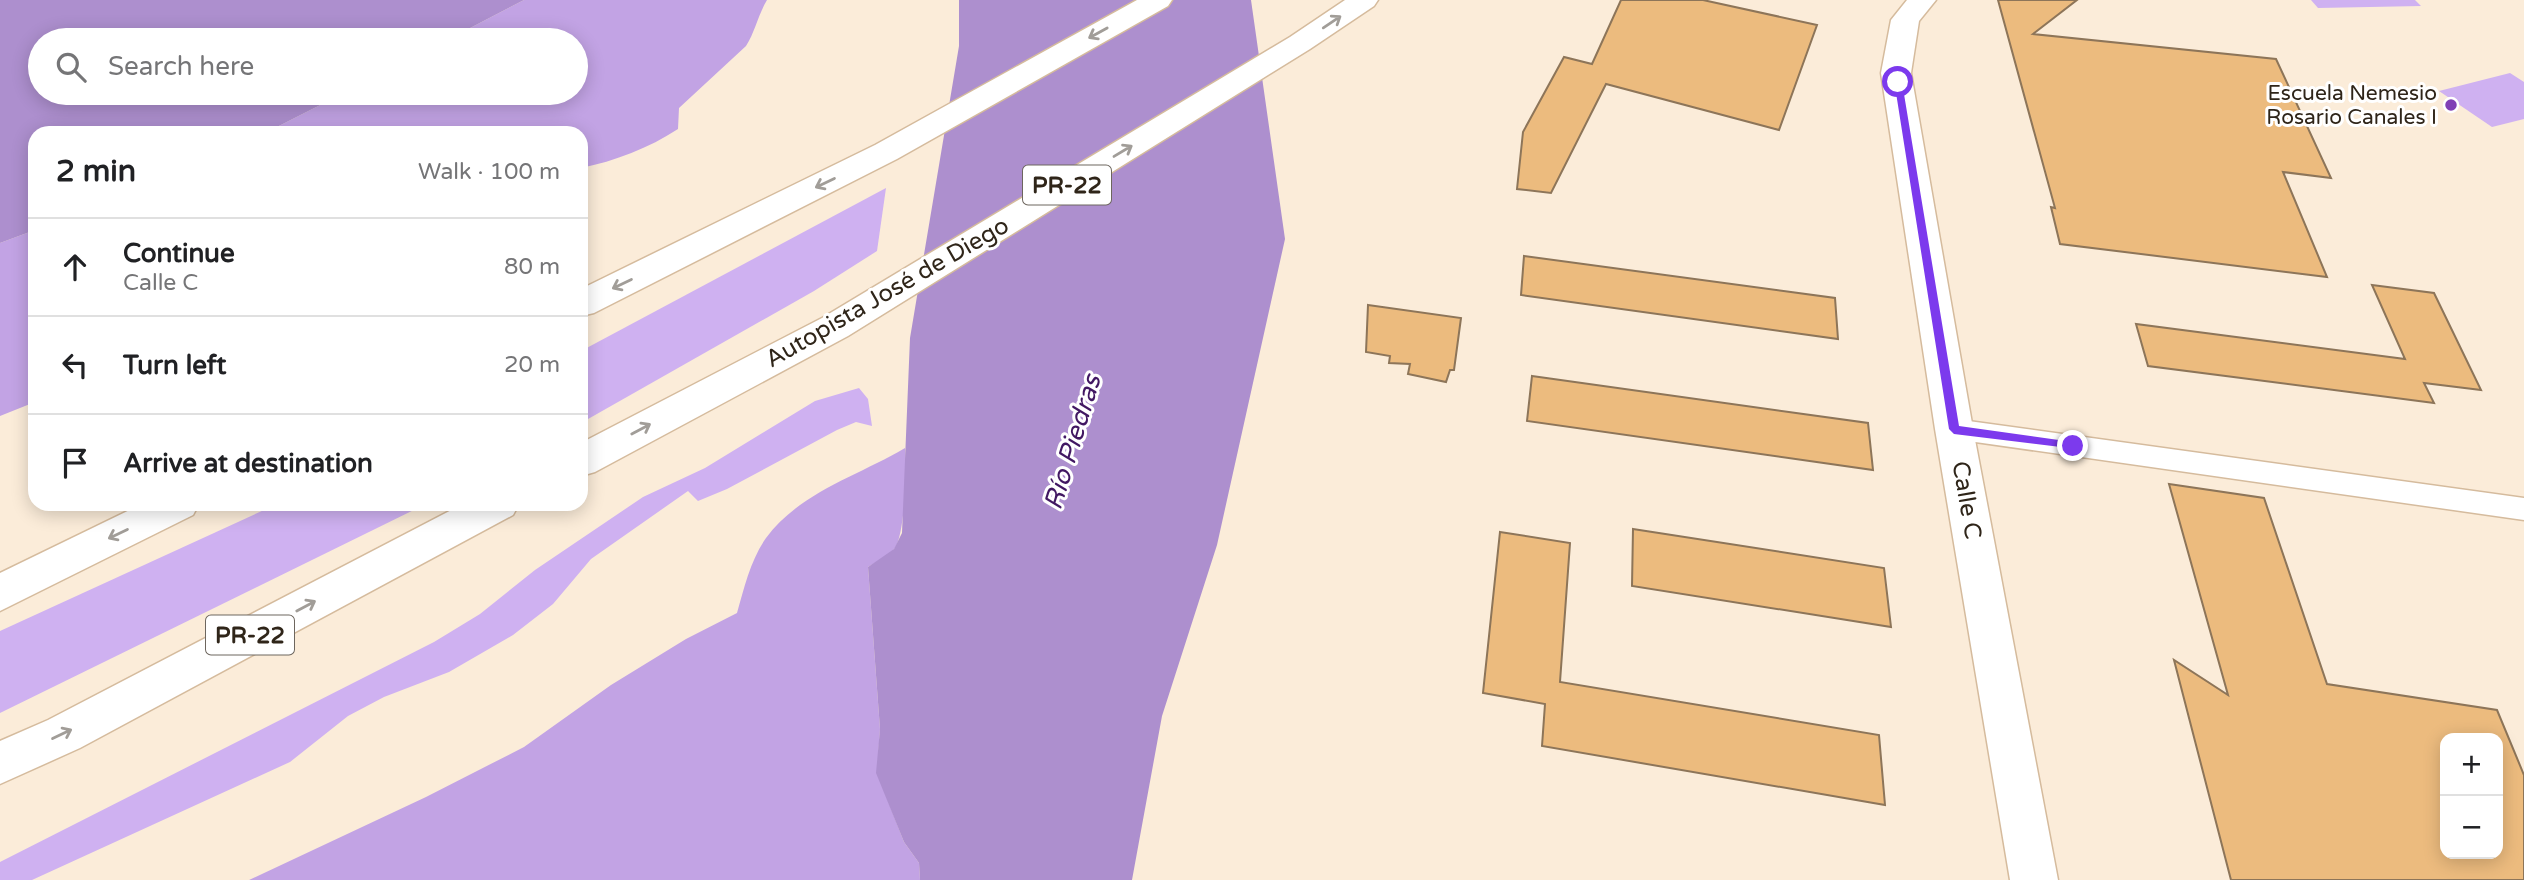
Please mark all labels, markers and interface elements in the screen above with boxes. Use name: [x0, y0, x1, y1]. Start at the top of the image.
one-way arrow: [1322, 15, 1341, 29]
one-way arrow: [1088, 27, 1109, 40]
search box: [28, 28, 588, 105]
icon: search: [52, 48, 90, 86]
text: Search here: [108, 51, 254, 82]
route start: [1882, 66, 1913, 97]
place label: Escuela Nemesio Rosario Canales I: [2266, 81, 2437, 130]
marker: Escuela Nemesio Rosario Canales I: [2443, 97, 2459, 113]
one-way arrow: [1113, 144, 1133, 158]
text: 2 min: [56, 153, 136, 190]
text: Walk · 100 m: [418, 158, 560, 186]
road number: PR-22: [1023, 166, 1111, 204]
one-way arrow: [815, 176, 836, 190]
street label: Autopista José de Diego: [760, 211, 1014, 374]
text: Continue: [123, 238, 235, 269]
icon: ahead: [56, 248, 94, 286]
text: 80 m: [504, 253, 560, 281]
text: Calle C: [123, 269, 198, 297]
one-way arrow: [612, 278, 633, 291]
icon: left: [56, 346, 94, 384]
text: Turn left: [123, 350, 226, 381]
text: 20 m: [504, 351, 560, 379]
water label: Río Piedras: [1037, 369, 1108, 513]
one-way arrow: [631, 422, 651, 436]
route end: [2057, 430, 2088, 461]
icon: arrive: [56, 444, 94, 482]
text: Arrive at destination: [123, 448, 373, 479]
street label: Calle C: [1945, 459, 1988, 541]
one-way arrow: [108, 528, 129, 542]
one-way arrow: [296, 598, 316, 612]
road number: PR-22: [206, 615, 294, 654]
one-way arrow: [51, 727, 72, 741]
map controls: [2440, 733, 2503, 859]
button: +: [2440, 733, 2503, 796]
button: −: [2440, 796, 2503, 859]

